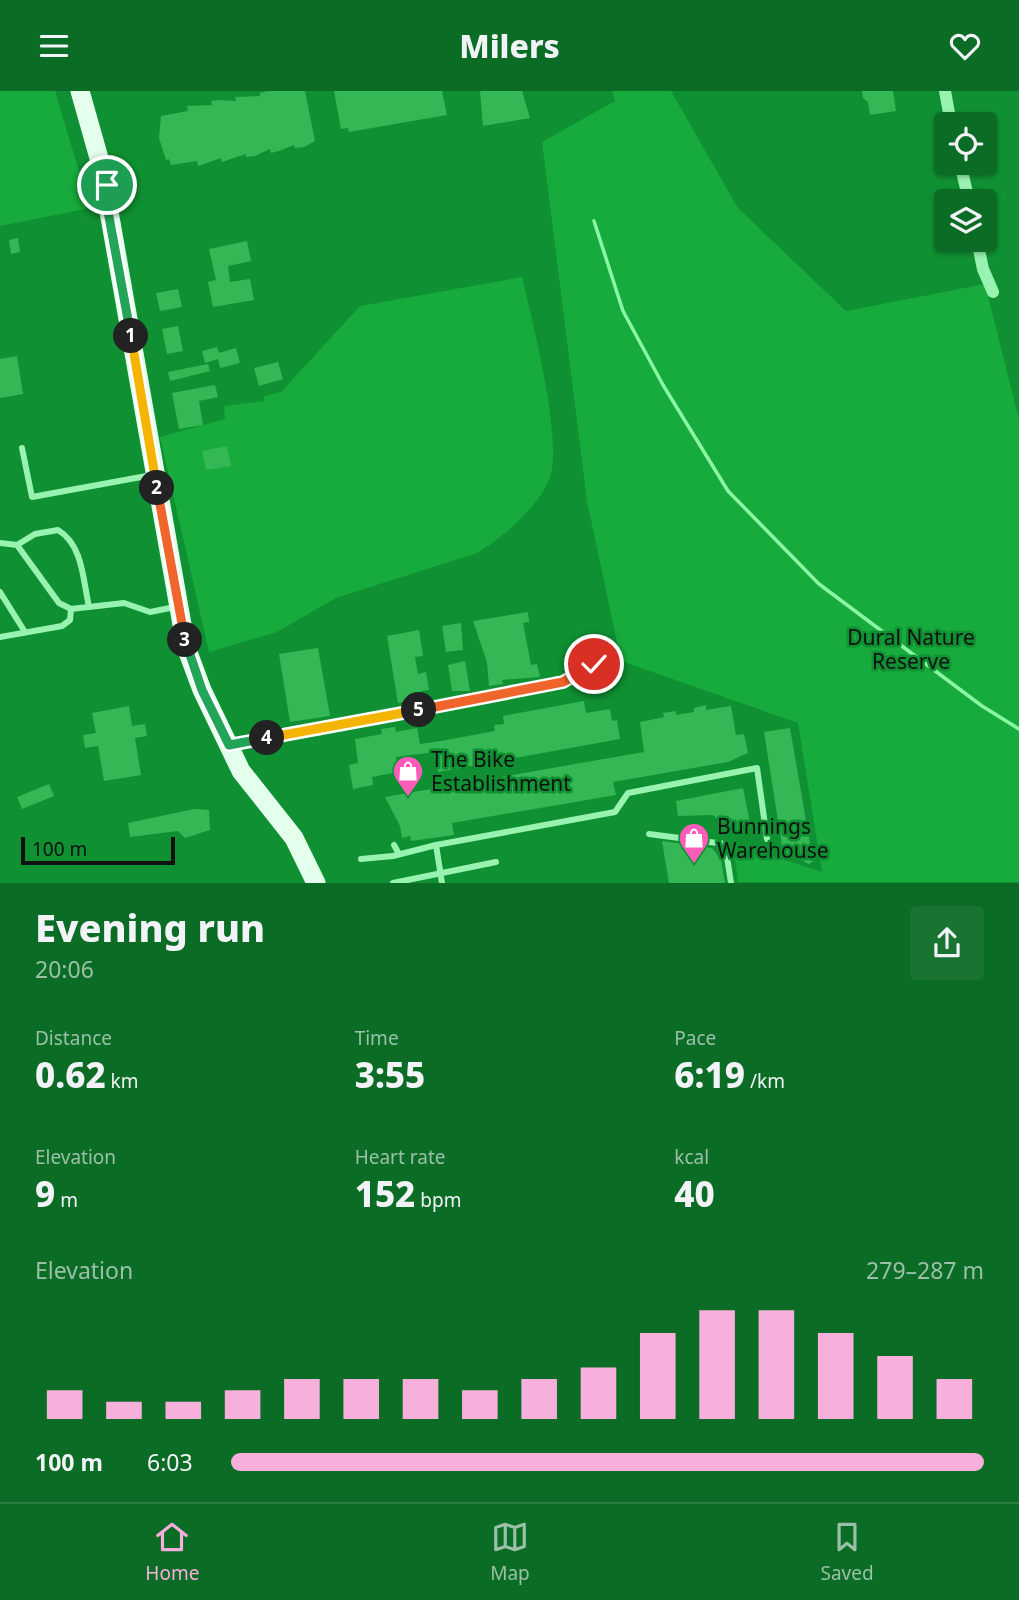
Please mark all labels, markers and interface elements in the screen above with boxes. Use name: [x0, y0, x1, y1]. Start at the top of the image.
text: Milers: [459, 24, 560, 67]
icon: menu: [35, 27, 73, 65]
icon: heart: [946, 27, 984, 65]
map controls: [934, 112, 997, 252]
button: locate: [934, 112, 997, 175]
pin: [77, 155, 137, 215]
icon: arrive: [88, 166, 126, 204]
button: layers: [934, 189, 997, 252]
pin: 1: [114, 319, 148, 353]
text: 1: [125, 322, 136, 348]
pin: 2: [140, 471, 174, 505]
text: 2: [151, 474, 162, 500]
pin: 3: [168, 623, 202, 657]
park label: Dural Nature Reserve: [847, 623, 975, 675]
text: 3: [179, 626, 190, 652]
pin: [564, 634, 624, 694]
icon: check: [575, 645, 613, 683]
pin: 5: [402, 693, 436, 727]
text: 5: [413, 696, 424, 722]
pin: 4: [250, 721, 284, 755]
text: 4: [261, 724, 272, 750]
place label: The Bike Establishment: [431, 745, 571, 797]
shop icon: The Bike Establishment: [391, 754, 425, 798]
place label: Bunnings Warehouse: [717, 812, 829, 864]
shop icon: Bunnings Warehouse: [677, 821, 711, 865]
scale bar: [21, 834, 175, 865]
text: 100 m: [32, 836, 87, 862]
text: Evening run: [35, 901, 265, 953]
button: share: [910, 906, 984, 980]
text: 20:06: [35, 953, 94, 985]
text: Distance: [35, 1025, 112, 1051]
text: Time: [355, 1025, 399, 1051]
text: Pace: [674, 1025, 716, 1051]
text: 0.62: [35, 1051, 106, 1098]
text: 3:55: [355, 1051, 425, 1098]
text: 6:19: [674, 1051, 745, 1098]
text: km: [106, 1068, 139, 1094]
text: /km: [745, 1068, 785, 1094]
text: Elevation: [35, 1144, 116, 1170]
text: Heart rate: [355, 1144, 445, 1170]
text: kcal: [674, 1144, 709, 1170]
text: 9: [35, 1170, 55, 1217]
text: 152: [355, 1170, 415, 1217]
text: 40: [674, 1170, 715, 1217]
text: m: [55, 1187, 78, 1213]
text: bpm: [415, 1187, 461, 1213]
text: Elevation: [35, 1254, 133, 1286]
text: 279–287 m: [866, 1254, 984, 1286]
text: 100 m: [35, 1446, 103, 1478]
text: 6:03: [147, 1446, 193, 1478]
tab: Home: [145, 1518, 199, 1586]
tab: Map: [490, 1518, 530, 1586]
tab: Saved: [820, 1518, 874, 1586]

